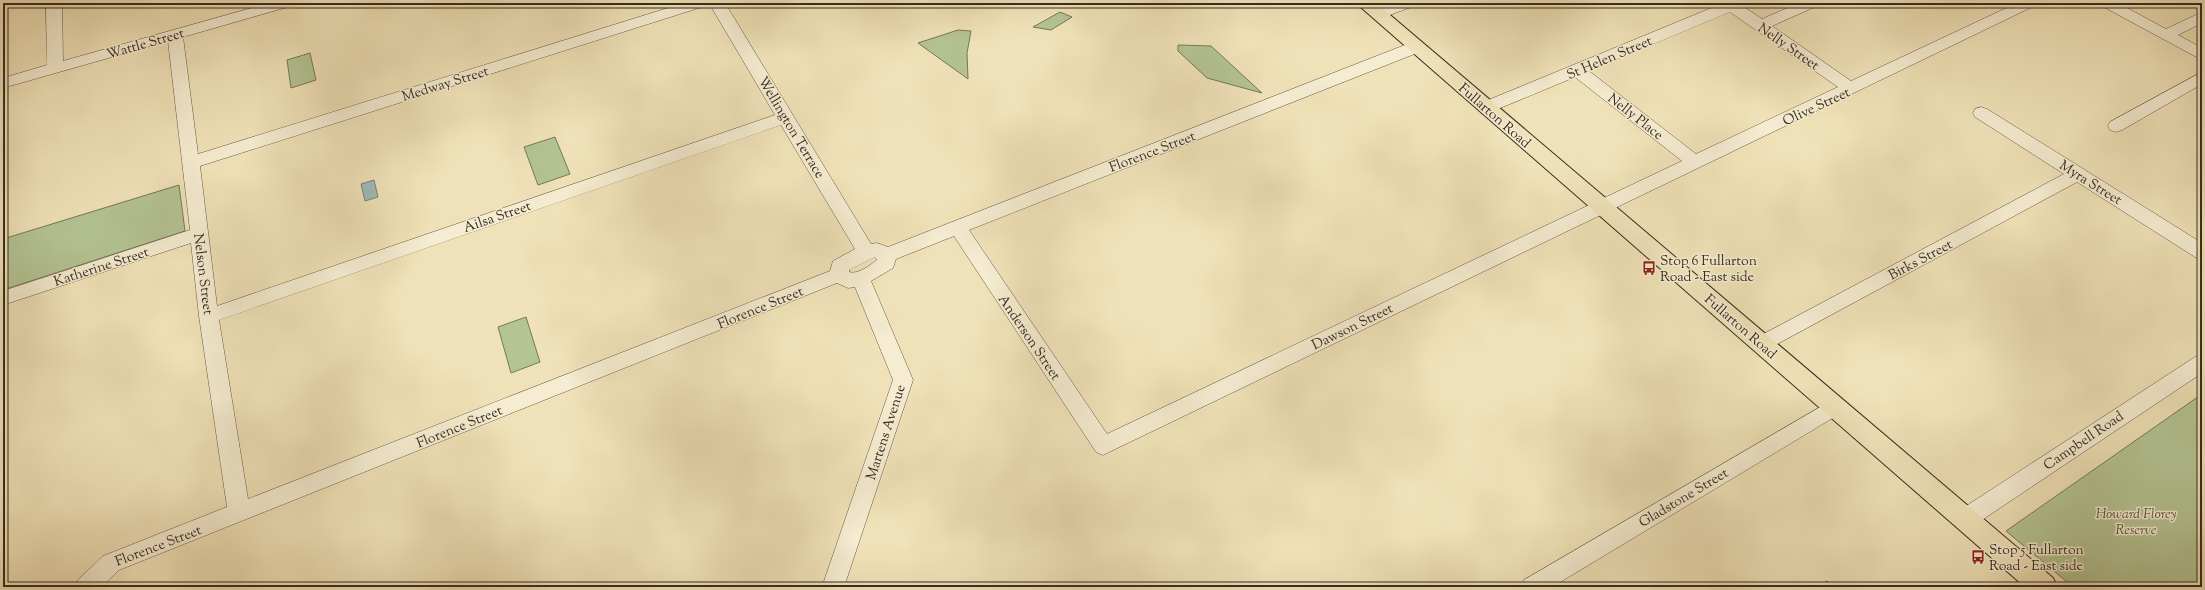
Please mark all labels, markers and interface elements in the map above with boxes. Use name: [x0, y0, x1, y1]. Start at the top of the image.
street label: Nelly Street: [1753, 19, 1823, 76]
street label: Wattle Street: [104, 24, 187, 66]
street label: St Helen Street: [1564, 32, 1656, 86]
street label: Medway Street: [400, 62, 492, 108]
street label: Wellington Terrace: [752, 73, 829, 183]
street label: Fullarton Road: [1453, 79, 1534, 154]
street label: Olive Street: [1780, 83, 1854, 132]
street label: Nelly Place: [1603, 89, 1667, 146]
street label: Florence Street: [1107, 127, 1199, 179]
street label: Myra Street: [2055, 157, 2125, 211]
street label: Ailsa Street: [461, 197, 534, 239]
street label: Nelson Street: [187, 232, 217, 316]
street label: Birks Street: [1885, 235, 1957, 286]
street label: Katherine Street: [52, 243, 152, 293]
place label: Stop 6 Fullarton Road - East side: [1660, 252, 1757, 288]
bus stop icon: Stop 6 Fullarton Road - East side: [1641, 260, 1657, 276]
street label: Florence Street: [715, 282, 807, 335]
street label: Fullarton Road: [1699, 290, 1780, 365]
street label: Anderson Street: [992, 291, 1065, 385]
street label: Dawson Street: [1309, 299, 1397, 356]
street label: Martens Avenue: [862, 382, 912, 483]
street label: Florence Street: [414, 401, 506, 454]
street label: Campbell Road: [2040, 407, 2128, 476]
street label: Gladstone Street: [1635, 464, 1733, 533]
park label: Howard Florey Reserve: [2096, 505, 2177, 541]
street label: Florence Street: [113, 521, 205, 573]
place label: Stop 5 Fullarton Road - East side: [1989, 541, 2084, 577]
bus stop icon: Stop 5 Fullarton Road - East side: [1970, 549, 1986, 565]

